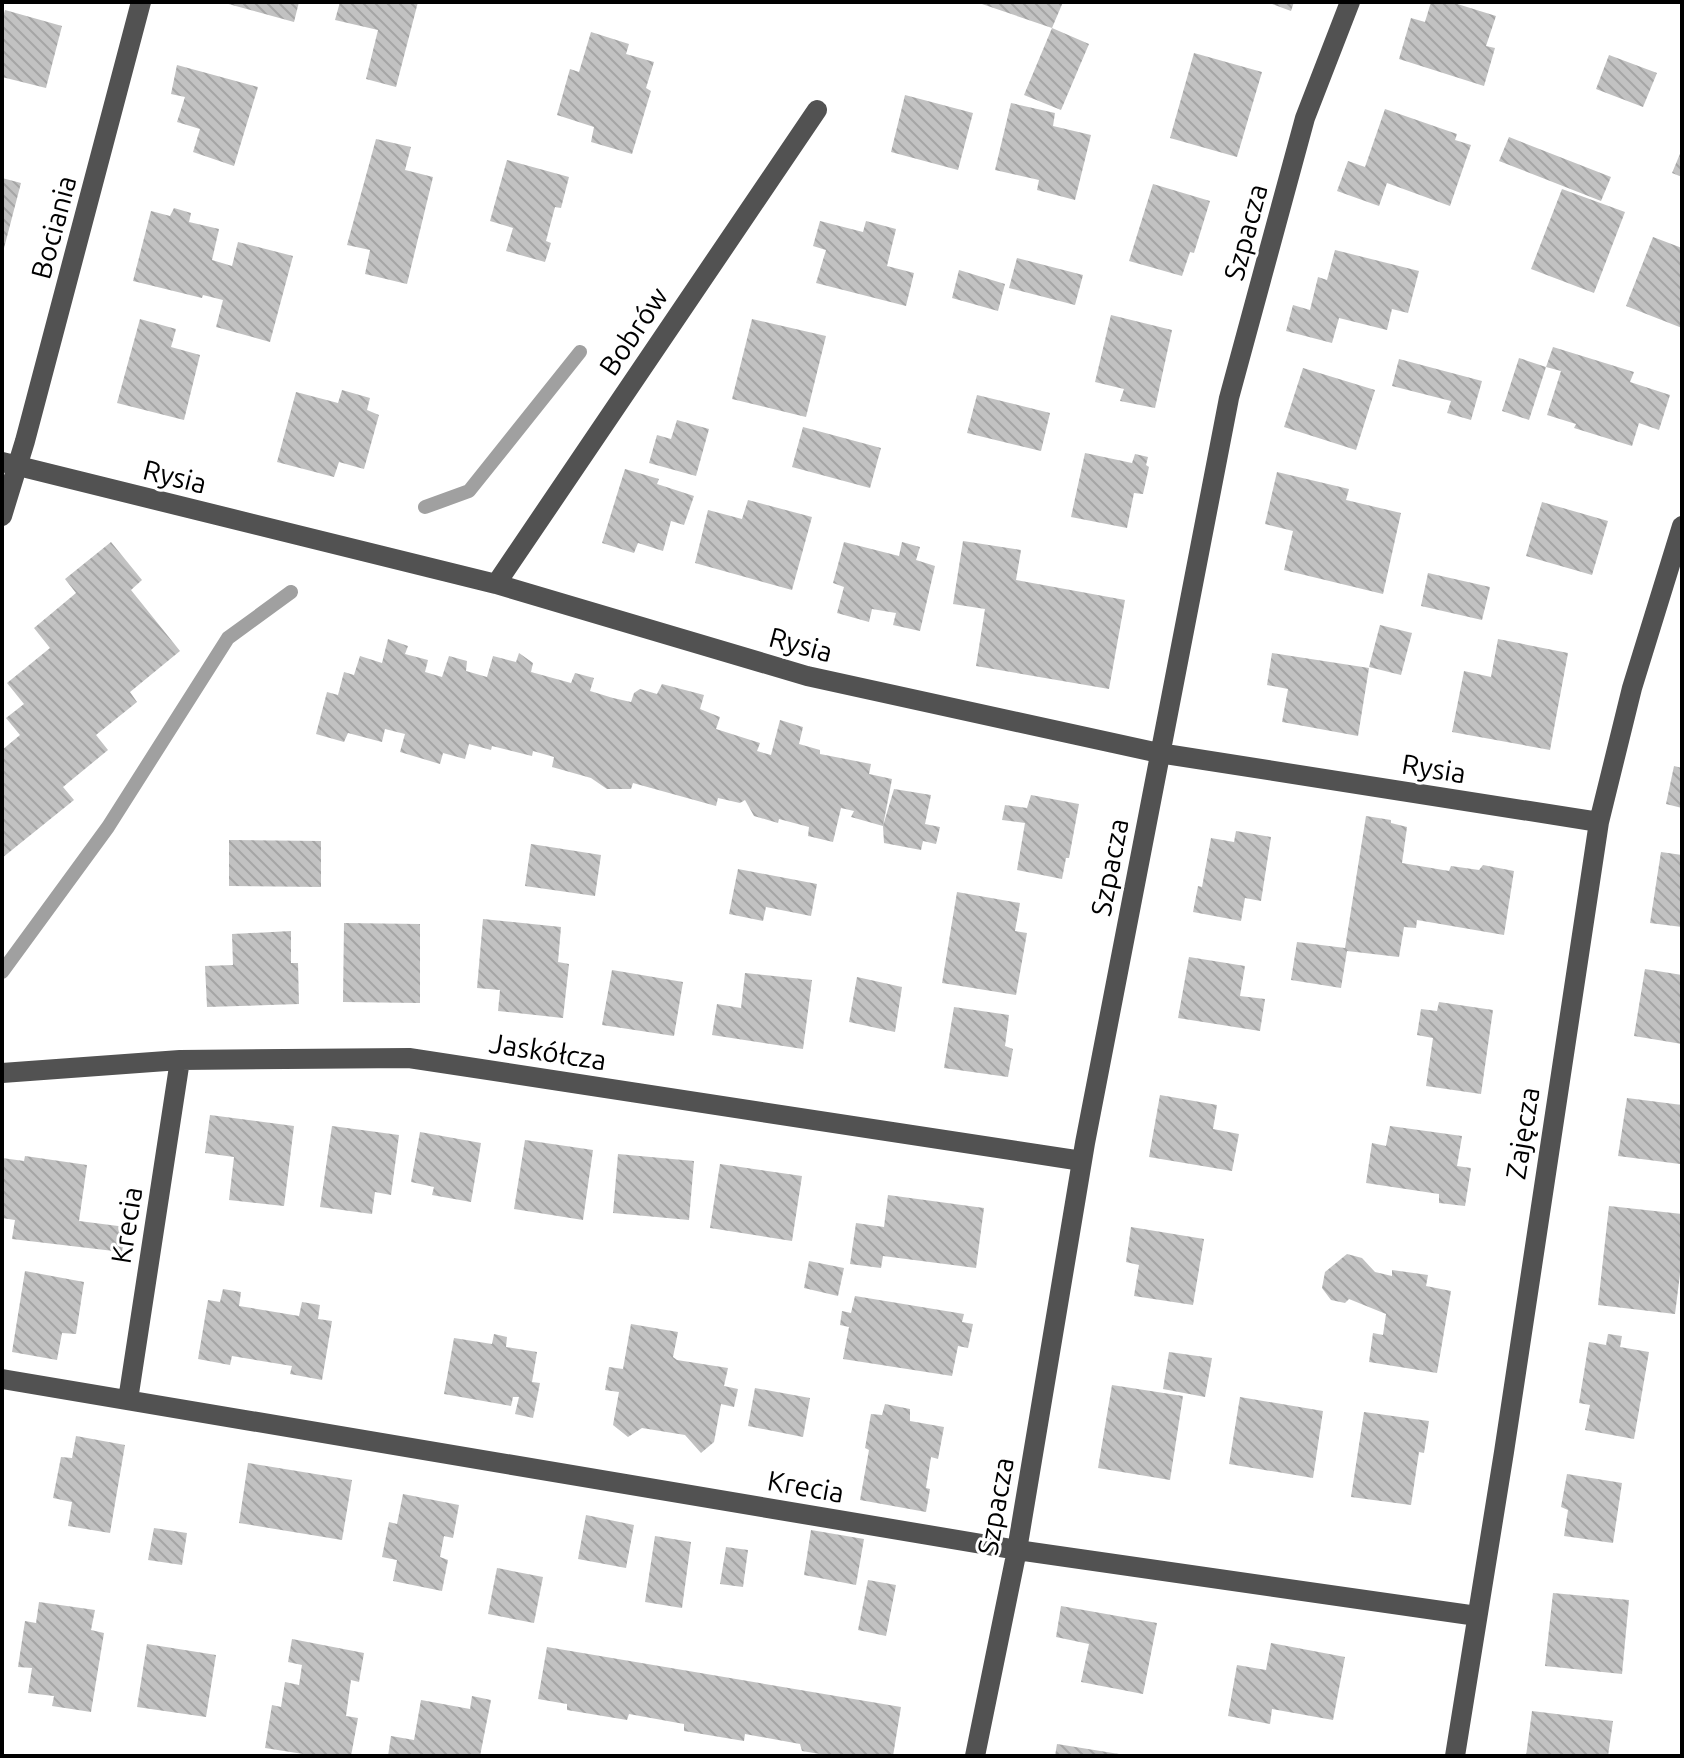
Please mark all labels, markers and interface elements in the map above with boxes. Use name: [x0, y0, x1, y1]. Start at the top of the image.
street label: Bociania: [24, 172, 82, 282]
street label: Szpacza: [1217, 180, 1273, 284]
street label: Bobrów: [592, 281, 674, 381]
street label: Rysia: [140, 453, 210, 499]
street label: Rysia: [766, 621, 836, 667]
street label: Rysia: [1400, 748, 1468, 788]
street label: Szpacza: [1084, 816, 1134, 918]
street label: Jaskółcza: [487, 1026, 609, 1076]
street label: Zajęcza: [1499, 1085, 1545, 1181]
street label: Krecia: [105, 1184, 147, 1266]
street label: Szpacza: [971, 1455, 1019, 1557]
street label: Krecia: [765, 1464, 847, 1508]

